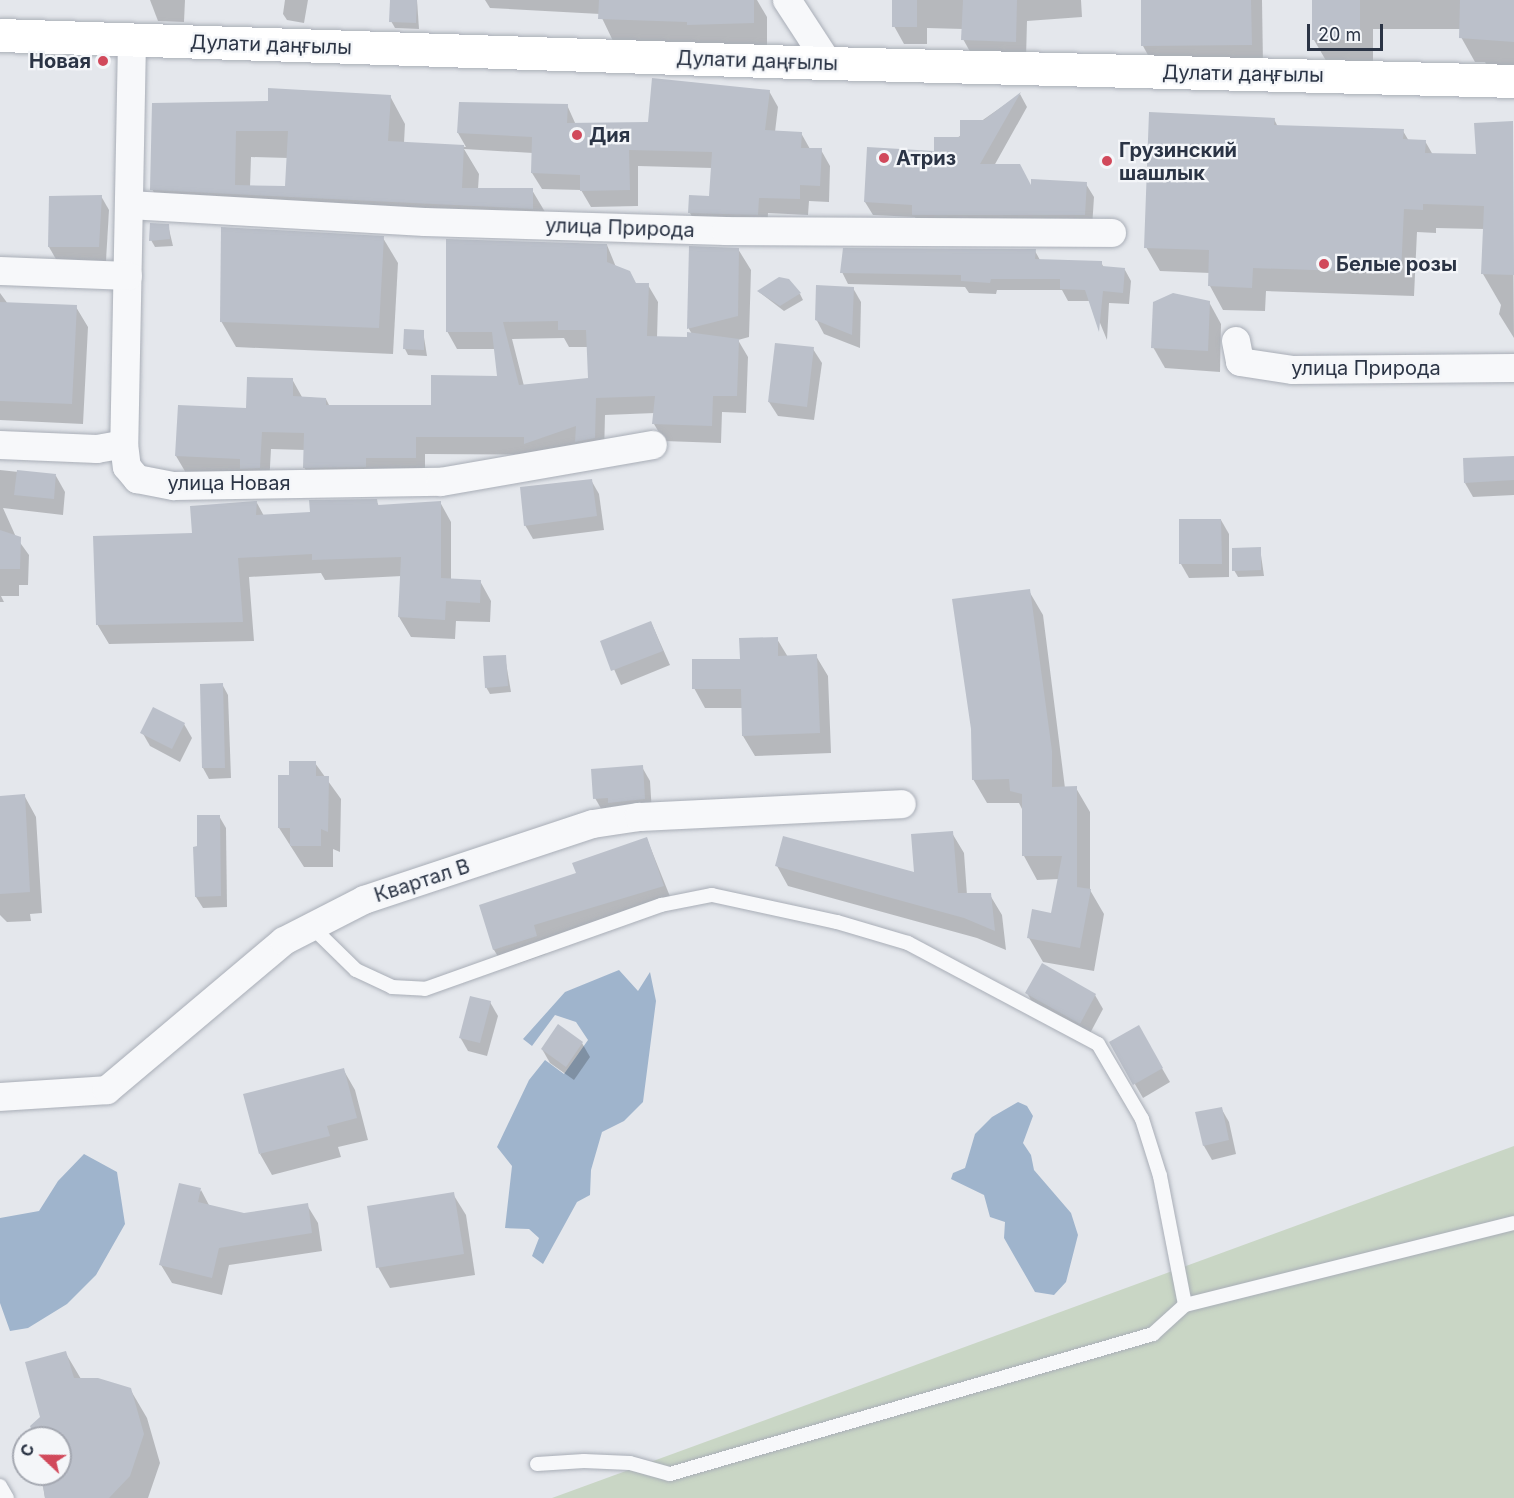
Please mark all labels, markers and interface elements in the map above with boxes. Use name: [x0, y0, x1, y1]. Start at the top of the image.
scale bar: [1310, 12, 1386, 50]
text: 20 m: [1318, 24, 1361, 45]
street label: Дулати даңғылы: [190, 30, 352, 60]
street label: Дулати даңғылы: [676, 46, 838, 76]
place label: Новая: [29, 49, 91, 73]
marker: Новая: [96, 54, 110, 68]
street label: Дулати даңғылы: [1162, 61, 1324, 87]
place label: Дия: [589, 123, 630, 147]
marker: Дия: [570, 128, 584, 142]
place label: Грузинский шашлык: [1119, 138, 1237, 185]
place label: Атриз: [896, 146, 956, 170]
marker: Атриз: [877, 151, 891, 165]
marker: Грузинский шашлык: [1100, 154, 1114, 168]
street label: улица Природа: [545, 213, 695, 243]
place label: Белые розы: [1336, 252, 1457, 276]
marker: Белые розы: [1317, 257, 1331, 271]
street label: улица Природа: [1291, 356, 1441, 380]
street label: улица Новая: [168, 471, 290, 495]
street label: Квартал В: [371, 854, 473, 908]
north arrow: [12, 1426, 72, 1486]
text: С: [16, 1441, 39, 1459]

